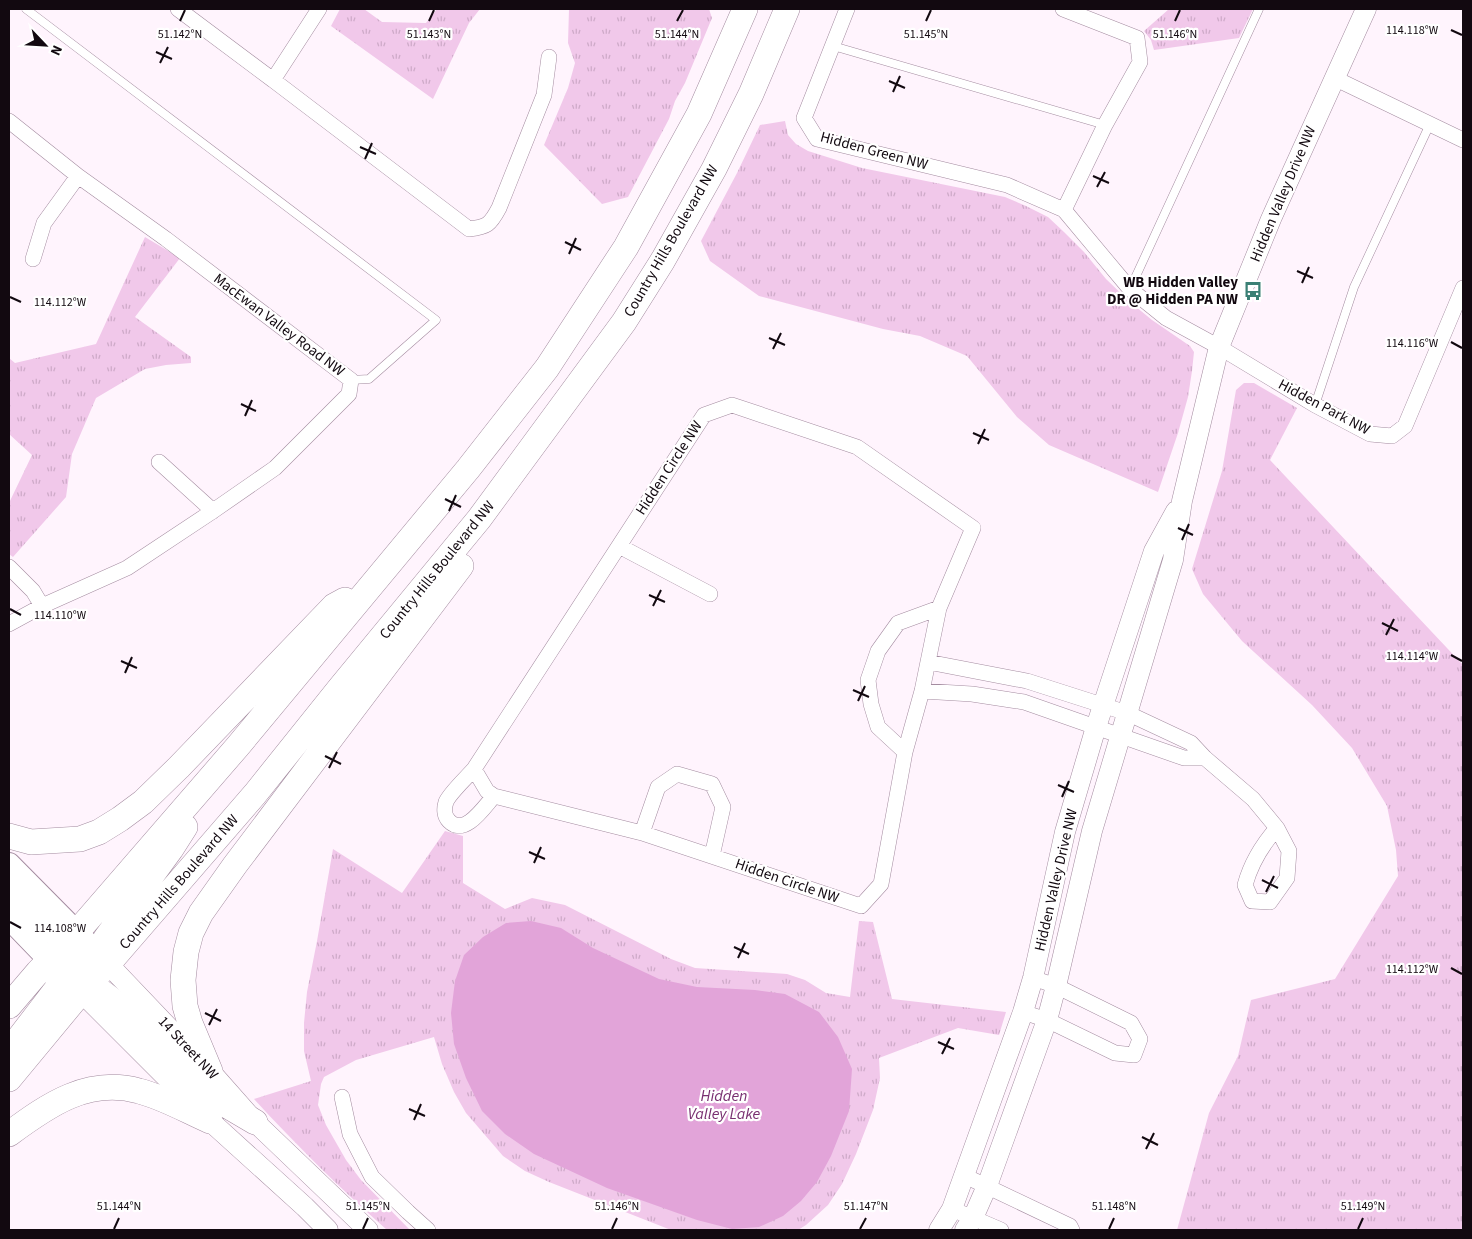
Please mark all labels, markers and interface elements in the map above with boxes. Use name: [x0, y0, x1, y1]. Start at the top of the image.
north arrow: [20, 20, 70, 70]
text: 114.118°W: [1386, 22, 1439, 39]
text: 51.142°N: [158, 26, 202, 43]
text: 51.143°N: [407, 26, 451, 43]
text: 51.144°N: [655, 26, 699, 43]
text: 51.145°N: [904, 26, 948, 43]
text: 51.146°N: [1153, 26, 1197, 43]
text: N: [45, 42, 67, 59]
street label: Hidden Valley Drive NW: [1245, 123, 1321, 265]
street label: Hidden Green NW: [818, 127, 930, 176]
street label: Country Hills Boulevard NW: [619, 161, 723, 321]
street label: MacEwan Valley Road NW: [209, 269, 349, 381]
place label: WB Hidden Valley DR @ Hidden PA NW: [1107, 272, 1238, 310]
bus stop icon: WB Hidden Valley DR @ Hidden PA NW: [1242, 280, 1264, 302]
text: 114.112°W: [34, 294, 87, 311]
text: 114.116°W: [1386, 335, 1439, 352]
street label: Hidden Park NW: [1274, 374, 1374, 440]
street label: Hidden Circle NW: [631, 417, 708, 519]
street label: Country Hills Boulevard NW: [374, 496, 500, 644]
text: 114.110°W: [34, 607, 87, 624]
text: 114.114°W: [1386, 648, 1439, 665]
street label: Hidden Valley Drive NW: [1029, 806, 1083, 953]
street label: Country Hills Boulevard NW: [114, 810, 244, 954]
street label: Hidden Circle NW: [732, 853, 842, 909]
text: 114.108°W: [34, 920, 87, 937]
text: 114.112°W: [1386, 961, 1439, 978]
street label: 14 Street NW: [153, 1012, 223, 1085]
water label: Hidden Valley Lake: [688, 1085, 761, 1125]
text: 51.144°N: [97, 1198, 141, 1215]
text: 51.145°N: [346, 1198, 390, 1215]
text: 51.146°N: [595, 1198, 639, 1215]
text: 51.147°N: [844, 1198, 888, 1215]
text: 51.148°N: [1092, 1198, 1136, 1215]
text: 51.149°N: [1341, 1198, 1385, 1215]

